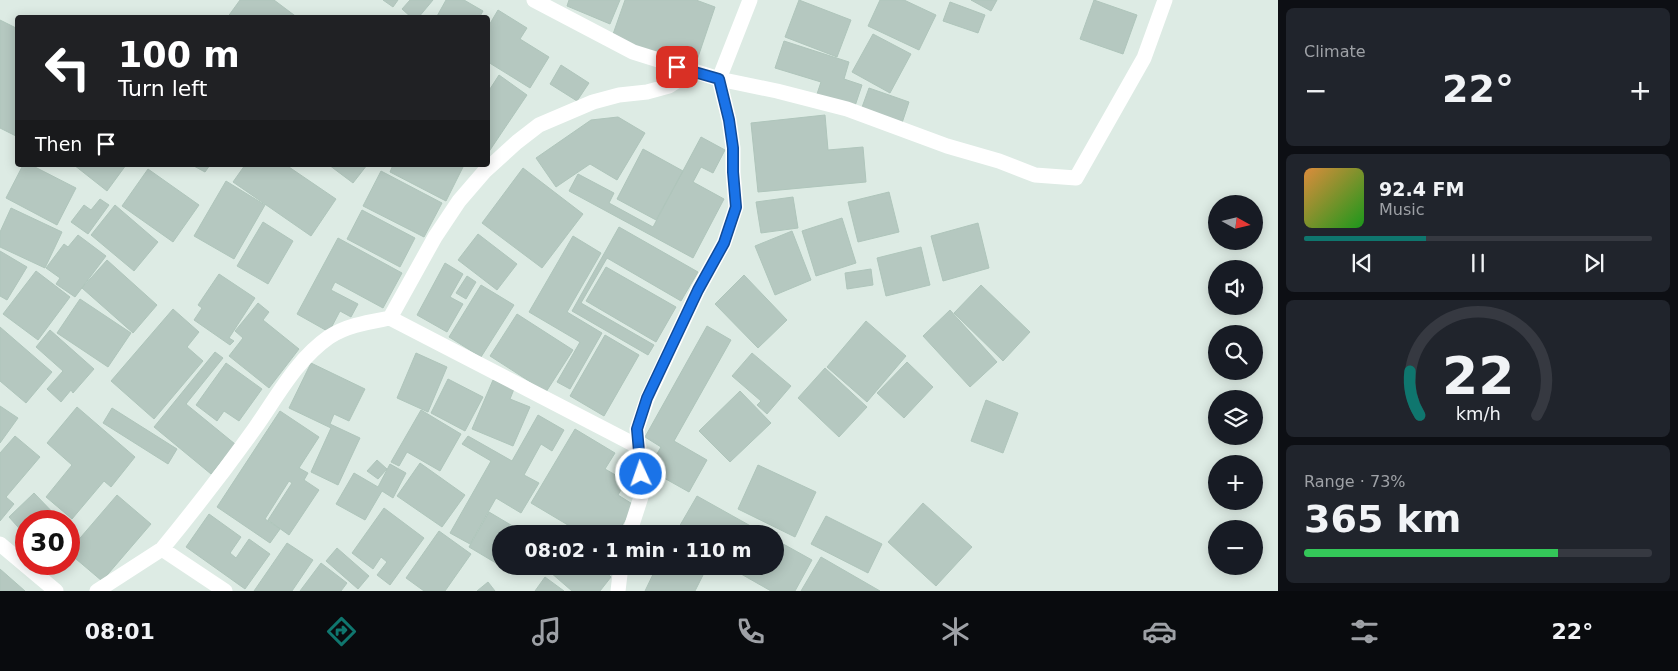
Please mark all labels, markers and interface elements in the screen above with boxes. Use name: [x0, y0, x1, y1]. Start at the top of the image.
icon: left: [35, 35, 100, 100]
text: 100 m: [118, 35, 240, 75]
text: Climate: [1304, 42, 1366, 61]
pin: [656, 46, 698, 88]
icon: arrive: [663, 53, 691, 81]
text: 22°: [1442, 67, 1514, 111]
text: −: [1304, 74, 1327, 107]
text: +: [1629, 74, 1652, 107]
text: Turn left: [118, 76, 207, 101]
icon: arrive: [92, 130, 120, 158]
text: Then: [35, 133, 82, 155]
text: 92.4 FM: [1379, 178, 1464, 200]
north arrow: [1208, 195, 1262, 250]
map controls: [1208, 195, 1263, 575]
text: Music: [1379, 200, 1425, 219]
icon: previous: [1348, 249, 1376, 277]
icon: pause: [1464, 249, 1492, 277]
icon: next: [1580, 249, 1608, 277]
button: sound: [1208, 260, 1263, 315]
button: search: [1208, 325, 1263, 380]
text: 22: [1442, 346, 1514, 406]
button: layers: [1208, 390, 1263, 445]
text: km/h: [1455, 403, 1501, 424]
position arrow: [614, 447, 666, 499]
button: +: [1208, 455, 1263, 510]
text: Range · 73%: [1304, 472, 1406, 491]
text: 365 km: [1304, 497, 1461, 541]
speed limit sign: 30: [15, 510, 80, 575]
button: −: [1208, 520, 1263, 575]
text: 08:02 · 1 min · 110 m: [524, 539, 752, 561]
icon: directions: [324, 614, 359, 649]
icon: music: [529, 614, 564, 649]
icon: phone: [733, 614, 768, 649]
icon: climate: [938, 614, 973, 649]
icon: car: [1142, 614, 1177, 649]
icon: filters: [1347, 614, 1382, 649]
text: 08:01: [85, 619, 155, 644]
text: 22°: [1552, 619, 1593, 644]

